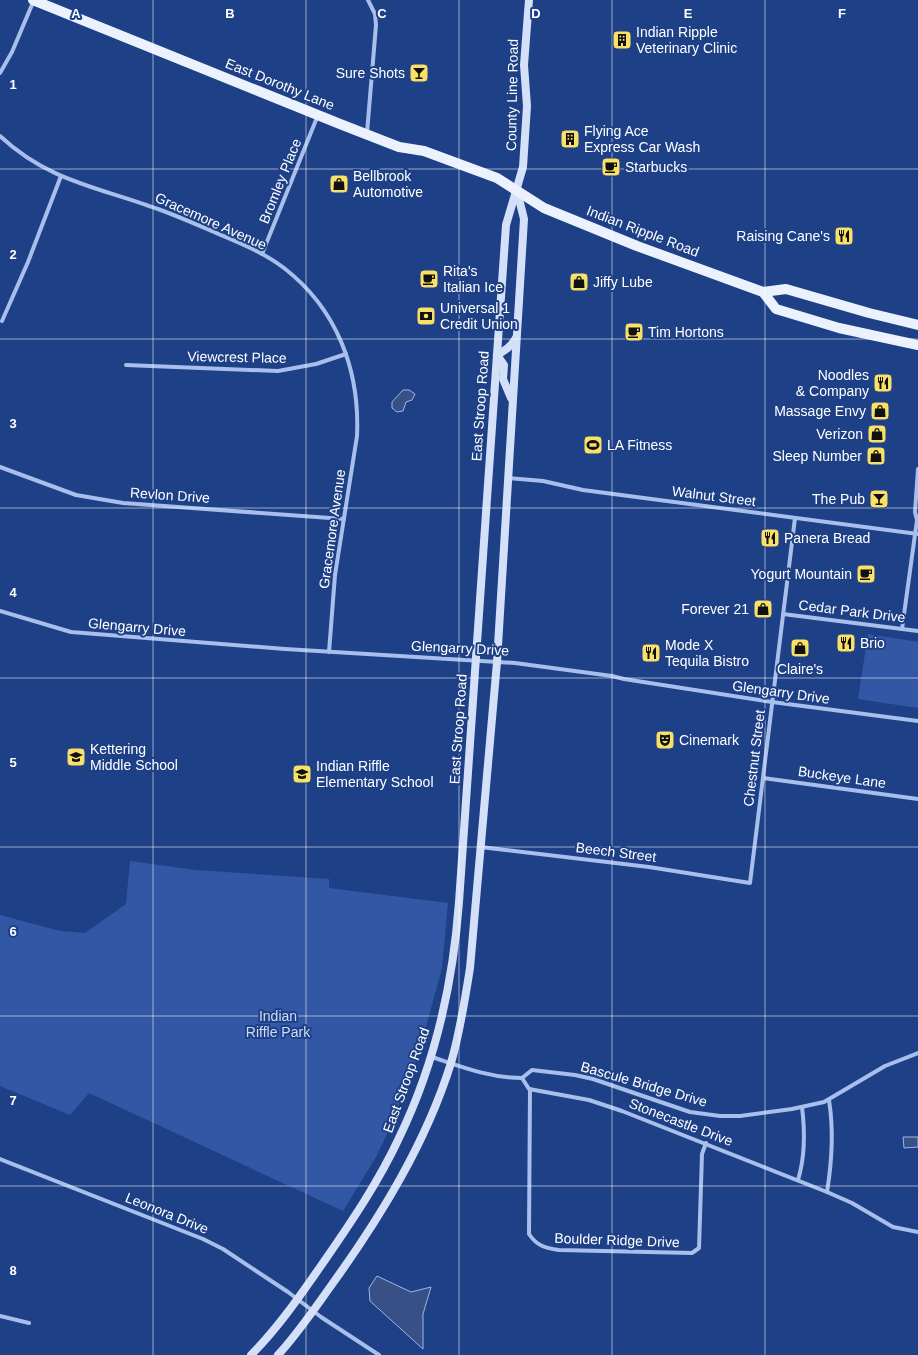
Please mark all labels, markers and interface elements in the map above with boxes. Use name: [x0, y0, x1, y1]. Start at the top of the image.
text: A: [71, 6, 81, 21]
text: B: [225, 6, 235, 21]
text: C: [377, 6, 387, 21]
text: D: [531, 6, 541, 21]
text: E: [684, 6, 693, 21]
text: F: [838, 6, 846, 21]
place label: Indian Ripple Veterinary Clinic: [636, 24, 737, 56]
building icon: Indian Ripple Veterinary Clinic: [611, 29, 633, 51]
street label: County Line Road: [503, 39, 521, 151]
street label: East Dorothy Lane: [223, 55, 337, 113]
bar icon: Sure Shots: [408, 62, 430, 84]
place label: Sure Shots: [336, 65, 405, 81]
text: 1: [9, 77, 17, 92]
place label: Flying Ace Express Car Wash: [584, 123, 700, 155]
building icon: Flying Ace Express Car Wash: [559, 128, 581, 150]
street label: Bromley Place: [256, 136, 304, 226]
cafe icon: Starbucks: [600, 156, 622, 178]
place label: Starbucks: [625, 159, 687, 175]
place label: Bellbrook Automotive: [353, 168, 423, 200]
shop icon: Bellbrook Automotive: [328, 173, 350, 195]
street label: Gracemore Avenue: [153, 189, 269, 253]
street label: Indian Ripple Road: [585, 202, 701, 260]
restaurant icon: Raising Cane's: [833, 225, 855, 247]
place label: Raising Cane's: [736, 228, 830, 244]
text: 2: [9, 247, 17, 262]
place label: Rita's Italian Ice: [443, 263, 503, 295]
cafe icon: Rita's Italian Ice: [418, 268, 440, 290]
shop icon: Jiffy Lube: [568, 271, 590, 293]
place label: Jiffy Lube: [593, 274, 653, 290]
place label: Universal 1 Credit Union: [440, 300, 518, 332]
bank icon: Universal 1 Credit Union: [415, 305, 437, 327]
cafe icon: Tim Hortons: [623, 321, 645, 343]
place label: Tim Hortons: [648, 324, 724, 340]
street label: Viewcrest Place: [187, 348, 287, 366]
street label: East Stroop Road: [468, 350, 492, 462]
place label: Noodles & Company: [796, 367, 869, 399]
restaurant icon: Noodles & Company: [872, 372, 894, 394]
shop icon: Massage Envy: [869, 400, 891, 422]
place label: Massage Envy: [774, 403, 866, 419]
text: 3: [9, 416, 17, 431]
shop icon: Verizon: [866, 423, 888, 445]
place label: Verizon: [816, 426, 863, 442]
sports icon: LA Fitness: [582, 434, 604, 456]
place label: LA Fitness: [607, 437, 672, 453]
shop icon: Sleep Number: [865, 445, 887, 467]
place label: Sleep Number: [773, 448, 862, 464]
street label: Gracemore Avenue: [316, 468, 348, 590]
street label: Walnut Street: [671, 483, 757, 509]
street label: Revlon Drive: [129, 484, 211, 506]
bar icon: The Pub: [868, 488, 890, 510]
place label: The Pub: [812, 491, 865, 507]
restaurant icon: Panera Bread: [759, 527, 781, 549]
place label: Panera Bread: [784, 530, 870, 546]
cafe icon: Yogurt Mountain: [855, 563, 877, 585]
place label: Yogurt Mountain: [751, 566, 852, 582]
text: 4: [9, 585, 17, 600]
street label: Cedar Park Drive: [798, 597, 906, 626]
shop icon: Forever 21: [752, 598, 774, 620]
place label: Forever 21: [681, 601, 749, 617]
street label: Glengarry Drive: [87, 615, 187, 639]
restaurant icon: Brio: [835, 632, 857, 654]
place label: Brio: [860, 635, 885, 651]
street label: Glengarry Drive: [411, 637, 510, 659]
place label: Mode X Tequila Bistro: [665, 637, 749, 669]
shop icon: Claire's: [789, 637, 811, 659]
restaurant icon: Mode X Tequila Bistro: [640, 642, 662, 664]
place label: Claire's: [777, 661, 823, 677]
street label: East Stroop Road: [446, 673, 470, 785]
street label: Glengarry Drive: [731, 677, 831, 707]
street label: Chestnut Street: [740, 709, 768, 807]
theatre icon: Cinemark: [654, 729, 676, 751]
place label: Cinemark: [679, 732, 740, 748]
place label: Kettering Middle School: [90, 741, 178, 773]
school or university icon: Kettering Middle School: [65, 746, 87, 768]
text: 5: [9, 755, 17, 770]
place label: Indian Riffle Elementary School: [316, 758, 434, 790]
school or university icon: Indian Riffle Elementary School: [291, 763, 313, 785]
street label: Buckeye Lane: [797, 763, 887, 791]
street label: Beech Street: [575, 839, 657, 865]
text: 6: [9, 924, 17, 939]
park label: Indian Riffle Park: [246, 1008, 311, 1040]
street label: East Stroop Road: [380, 1025, 432, 1135]
street label: Bascule Bridge Drive: [579, 1058, 709, 1110]
text: 7: [9, 1093, 17, 1108]
street label: Stonecastle Drive: [627, 1095, 735, 1149]
street label: Leonora Drive: [123, 1189, 211, 1237]
street label: Boulder Ridge Drive: [554, 1230, 680, 1250]
text: 8: [9, 1263, 17, 1278]

